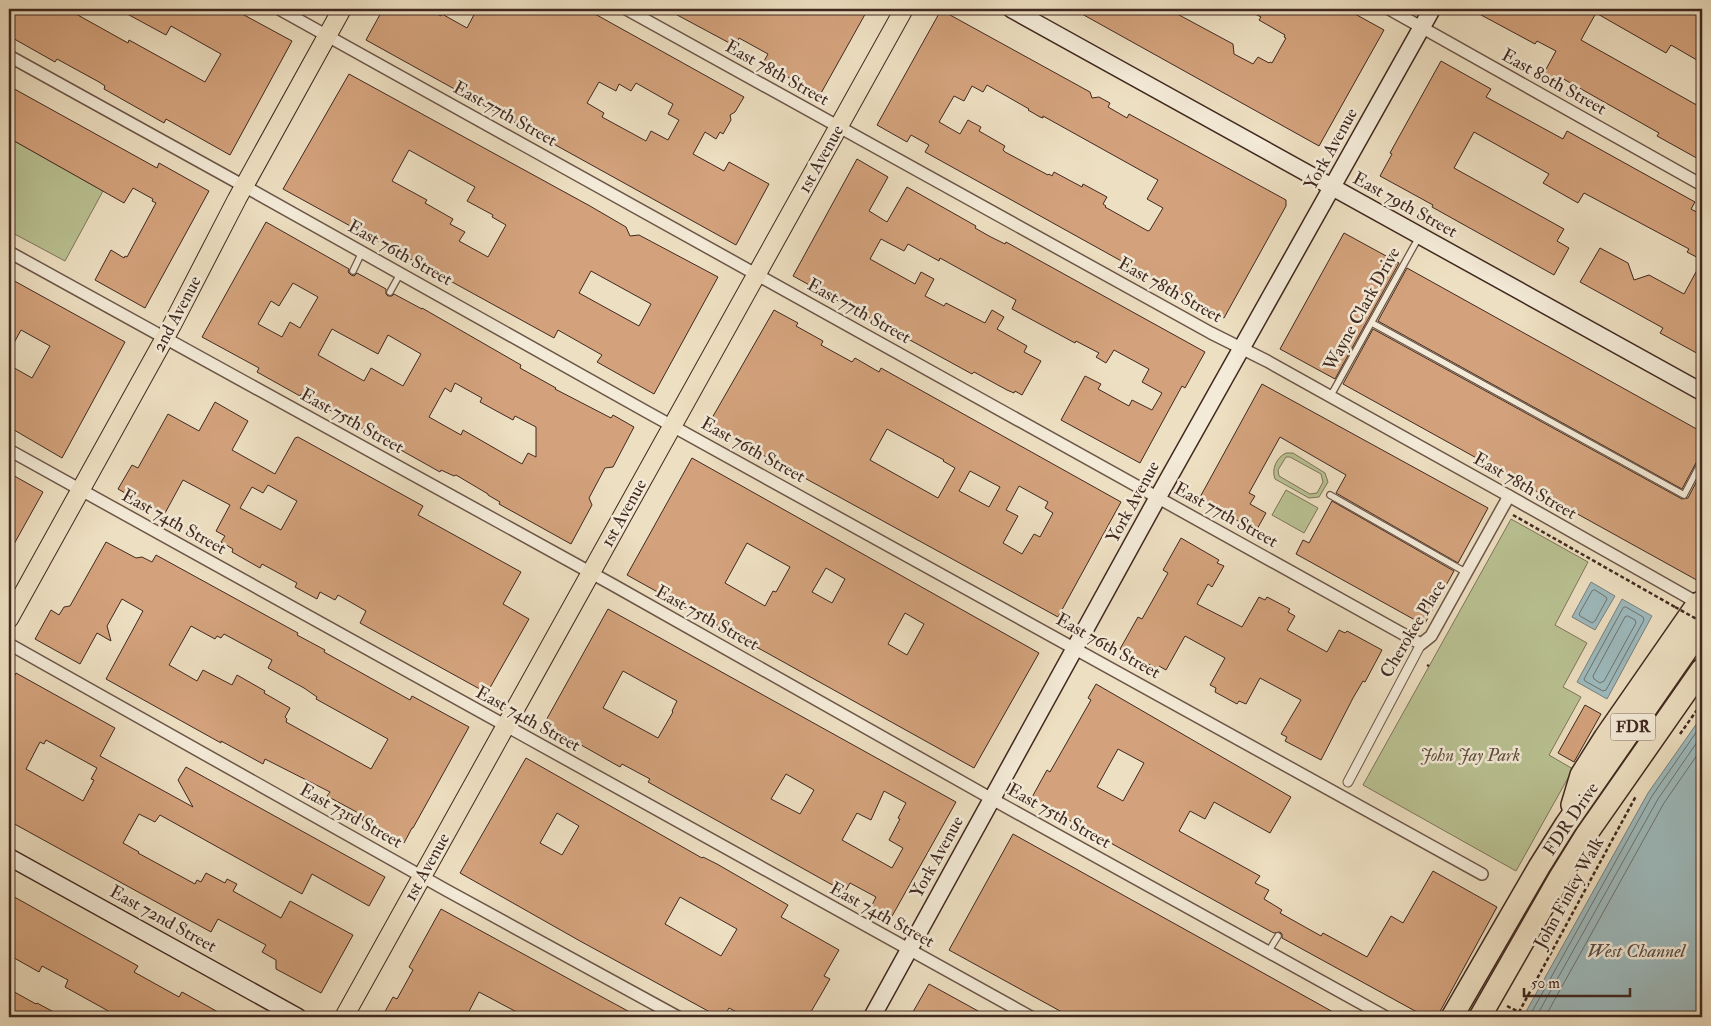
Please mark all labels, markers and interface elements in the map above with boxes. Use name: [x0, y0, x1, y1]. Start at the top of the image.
street label: East 78th Street: [721, 35, 833, 111]
street label: East 80th Street: [1498, 44, 1611, 120]
street label: East 77th Street: [449, 76, 561, 152]
street label: York Avenue: [1299, 103, 1363, 194]
street label: 1st Avenue: [793, 121, 849, 197]
street label: East 79th Street: [1349, 167, 1461, 243]
street label: East 76th Street: [344, 215, 456, 291]
street label: Wayne Clark Drive: [1318, 243, 1406, 376]
street label: East 78th Street: [1114, 252, 1226, 328]
street label: 2nd Avenue: [147, 271, 207, 356]
street label: East 77th Street: [803, 273, 915, 349]
street label: East 75th Street: [296, 383, 408, 459]
street label: East 76th Street: [697, 412, 809, 488]
street label: East 78th Street: [1469, 447, 1581, 525]
street label: York Avenue: [1101, 456, 1165, 547]
street label: 1st Avenue: [596, 475, 652, 551]
street label: East 77th Street: [1170, 477, 1282, 553]
street label: East 74th Street: [118, 484, 230, 560]
street label: Cherokee Place: [1375, 576, 1451, 682]
street label: East 75th Street: [651, 580, 763, 656]
street label: East 76th Street: [1052, 608, 1164, 684]
street label: East 74th Street: [472, 681, 584, 757]
road number: FDR: [1610, 714, 1656, 740]
park label: John Jay Park: [1420, 744, 1520, 767]
street label: FDR Drive: [1538, 777, 1604, 860]
street label: East 73rd Street: [296, 778, 407, 854]
street label: East 75th Street: [1003, 778, 1115, 854]
street label: York Avenue: [905, 811, 969, 902]
street label: 1st Avenue: [399, 829, 455, 905]
street label: John Finley Walk: [1528, 833, 1609, 954]
street label: East 74th Street: [826, 877, 938, 953]
street label: East 72nd Street: [105, 880, 221, 958]
water label: West Channel: [1587, 939, 1687, 963]
scale bar: [1524, 966, 1630, 998]
text: 50 m: [1531, 974, 1560, 993]

